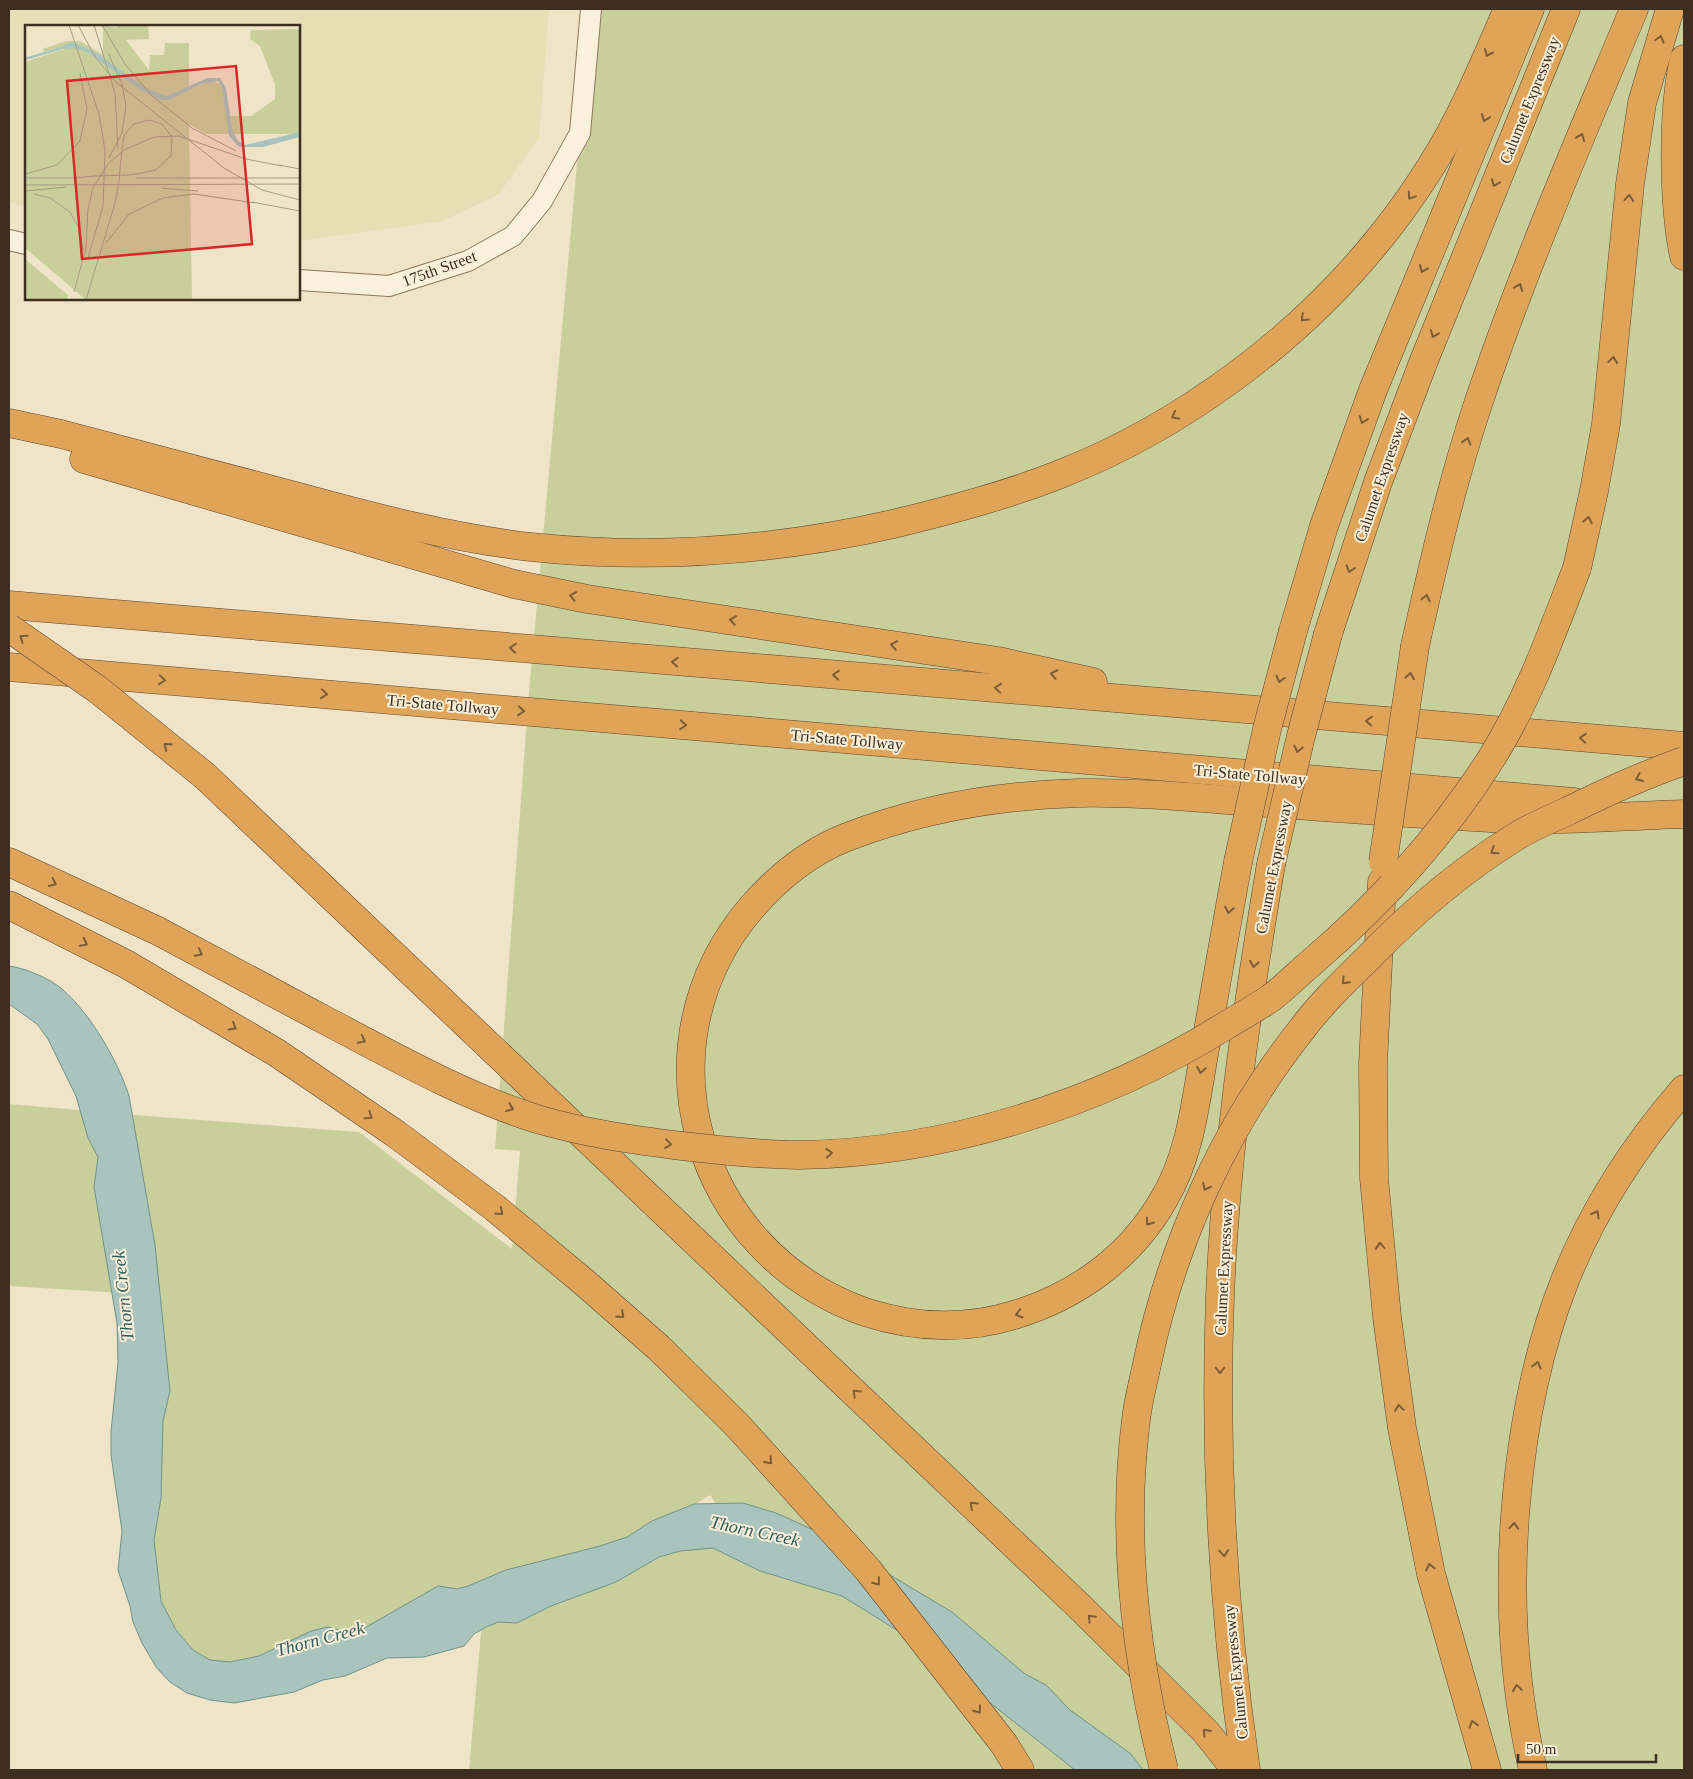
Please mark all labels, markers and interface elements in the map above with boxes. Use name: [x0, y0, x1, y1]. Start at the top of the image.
inset map: [25, 25, 300, 300]
street label: Calumet Expressway: [1496, 34, 1564, 167]
one-way arrow: [1654, 35, 1665, 44]
one-way arrow: [1483, 48, 1494, 57]
one-way arrow: [1481, 114, 1491, 122]
one-way arrow: [1575, 133, 1585, 142]
one-way arrow: [1490, 179, 1500, 187]
one-way arrow: [1407, 190, 1417, 199]
one-way arrow: [1623, 194, 1634, 202]
street label: 175th Street: [400, 247, 479, 290]
one-way arrow: [1419, 264, 1429, 273]
one-way arrow: [1513, 283, 1524, 292]
one-way arrow: [1301, 312, 1310, 321]
one-way arrow: [1430, 329, 1440, 338]
one-way arrow: [1607, 356, 1618, 364]
one-way arrow: [1171, 410, 1180, 420]
street label: Calumet Expressway: [1351, 410, 1413, 544]
one-way arrow: [1359, 415, 1369, 423]
one-way arrow: [1462, 437, 1472, 445]
one-way arrow: [1582, 516, 1593, 525]
one-way arrow: [1345, 565, 1355, 573]
one-way arrow: [568, 591, 577, 602]
one-way arrow: [1420, 594, 1431, 602]
one-way arrow: [729, 616, 738, 626]
one-way arrow: [19, 635, 29, 644]
one-way arrow: [889, 640, 897, 651]
one-way arrow: [508, 643, 516, 654]
one-way arrow: [670, 656, 678, 667]
one-way arrow: [832, 669, 840, 680]
one-way arrow: [1049, 669, 1058, 679]
one-way arrow: [1405, 671, 1415, 680]
one-way arrow: [158, 674, 166, 685]
one-way arrow: [1276, 674, 1286, 682]
one-way arrow: [994, 683, 1002, 694]
one-way arrow: [320, 688, 328, 699]
street label: Tri-State Tollway: [386, 691, 500, 719]
one-way arrow: [517, 705, 525, 716]
one-way arrow: [1365, 715, 1373, 726]
one-way arrow: [679, 719, 687, 730]
street label: Tri-State Tollway: [790, 726, 904, 754]
one-way arrow: [1579, 733, 1587, 744]
one-way arrow: [163, 742, 172, 751]
one-way arrow: [1293, 745, 1304, 754]
street label: Tri-State Tollway: [1193, 761, 1307, 789]
one-way arrow: [1635, 772, 1644, 783]
street label: Calumet Expressway: [1252, 799, 1296, 935]
one-way arrow: [1490, 845, 1500, 854]
one-way arrow: [48, 876, 57, 887]
one-way arrow: [1225, 906, 1235, 915]
one-way arrow: [78, 936, 87, 946]
one-way arrow: [194, 947, 203, 957]
one-way arrow: [1250, 960, 1260, 968]
one-way arrow: [1342, 975, 1351, 984]
one-way arrow: [228, 1020, 237, 1030]
one-way arrow: [357, 1033, 366, 1043]
one-way arrow: [1196, 1066, 1206, 1075]
one-way arrow: [505, 1102, 514, 1112]
one-way arrow: [364, 1109, 373, 1119]
one-way arrow: [664, 1138, 672, 1149]
one-way arrow: [826, 1147, 834, 1158]
one-way arrow: [1202, 1181, 1212, 1190]
street label: Calumet Expressway: [1211, 1200, 1237, 1336]
one-way arrow: [494, 1207, 503, 1216]
one-way arrow: [1590, 1211, 1600, 1220]
one-way arrow: [1146, 1216, 1154, 1225]
one-way arrow: [1375, 1242, 1386, 1250]
water label: Thorn Creek: [108, 1249, 138, 1342]
one-way arrow: [1015, 1308, 1023, 1318]
one-way arrow: [616, 1309, 625, 1318]
one-way arrow: [1532, 1362, 1542, 1370]
one-way arrow: [1215, 1366, 1225, 1374]
one-way arrow: [853, 1390, 862, 1399]
one-way arrow: [1394, 1403, 1405, 1411]
one-way arrow: [764, 1455, 773, 1464]
one-way arrow: [970, 1502, 979, 1511]
water label: Thorn Creek: [708, 1512, 802, 1550]
one-way arrow: [1509, 1522, 1520, 1530]
one-way arrow: [1218, 1549, 1229, 1557]
one-way arrow: [1425, 1563, 1436, 1571]
one-way arrow: [872, 1576, 880, 1585]
street label: Calumet Expressway: [1220, 1604, 1252, 1740]
one-way arrow: [1087, 1614, 1096, 1623]
water label: Thorn Creek: [274, 1617, 367, 1660]
one-way arrow: [1513, 1684, 1523, 1692]
one-way arrow: [972, 1704, 980, 1713]
one-way arrow: [1469, 1720, 1479, 1728]
one-way arrow: [1203, 1729, 1212, 1738]
scale bar: [1518, 1732, 1656, 1764]
text: 50 m: [1526, 1741, 1557, 1757]

